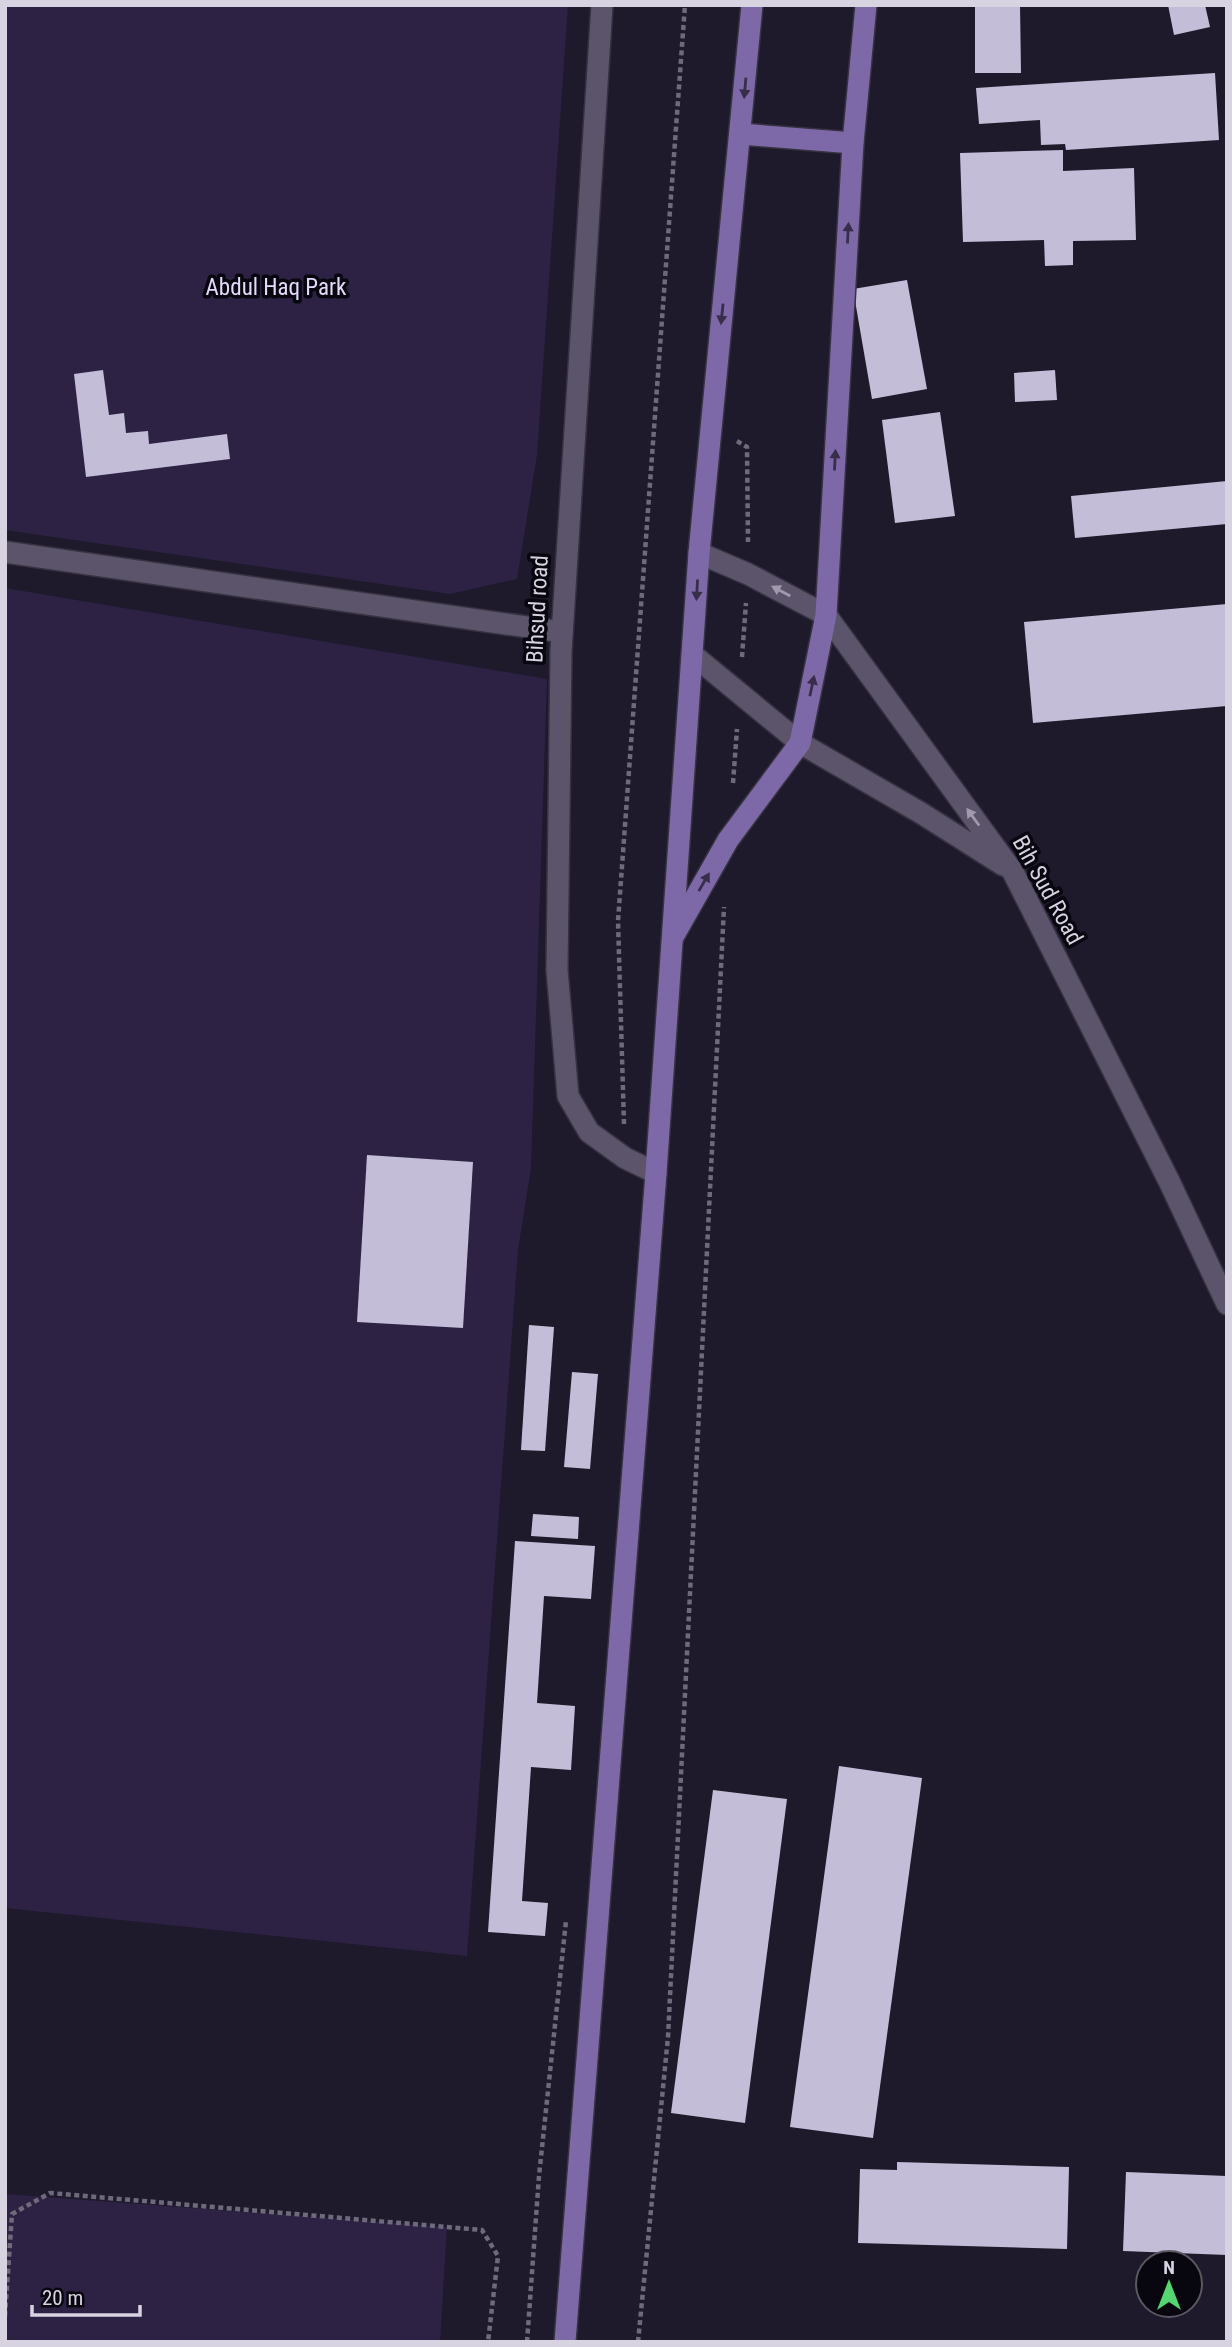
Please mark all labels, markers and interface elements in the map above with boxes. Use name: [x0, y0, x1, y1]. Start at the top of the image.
one-way arrow: [739, 77, 750, 99]
one-way arrow: [843, 222, 854, 244]
park label: Abdul Haq Park: [206, 274, 347, 301]
one-way arrow: [716, 303, 727, 325]
one-way arrow: [830, 449, 841, 471]
street label: Bihsud road: [521, 554, 554, 664]
one-way arrow: [691, 579, 702, 601]
one-way arrow: [771, 585, 791, 597]
one-way arrow: [806, 675, 817, 697]
one-way arrow: [966, 808, 980, 826]
street label: Bih Sud Road: [1007, 831, 1088, 949]
one-way arrow: [698, 873, 711, 892]
north arrow: [1134, 2249, 1204, 2319]
text: N: [1163, 2256, 1175, 2279]
scale bar: [32, 2274, 140, 2318]
text: 20 m: [42, 2286, 83, 2310]

